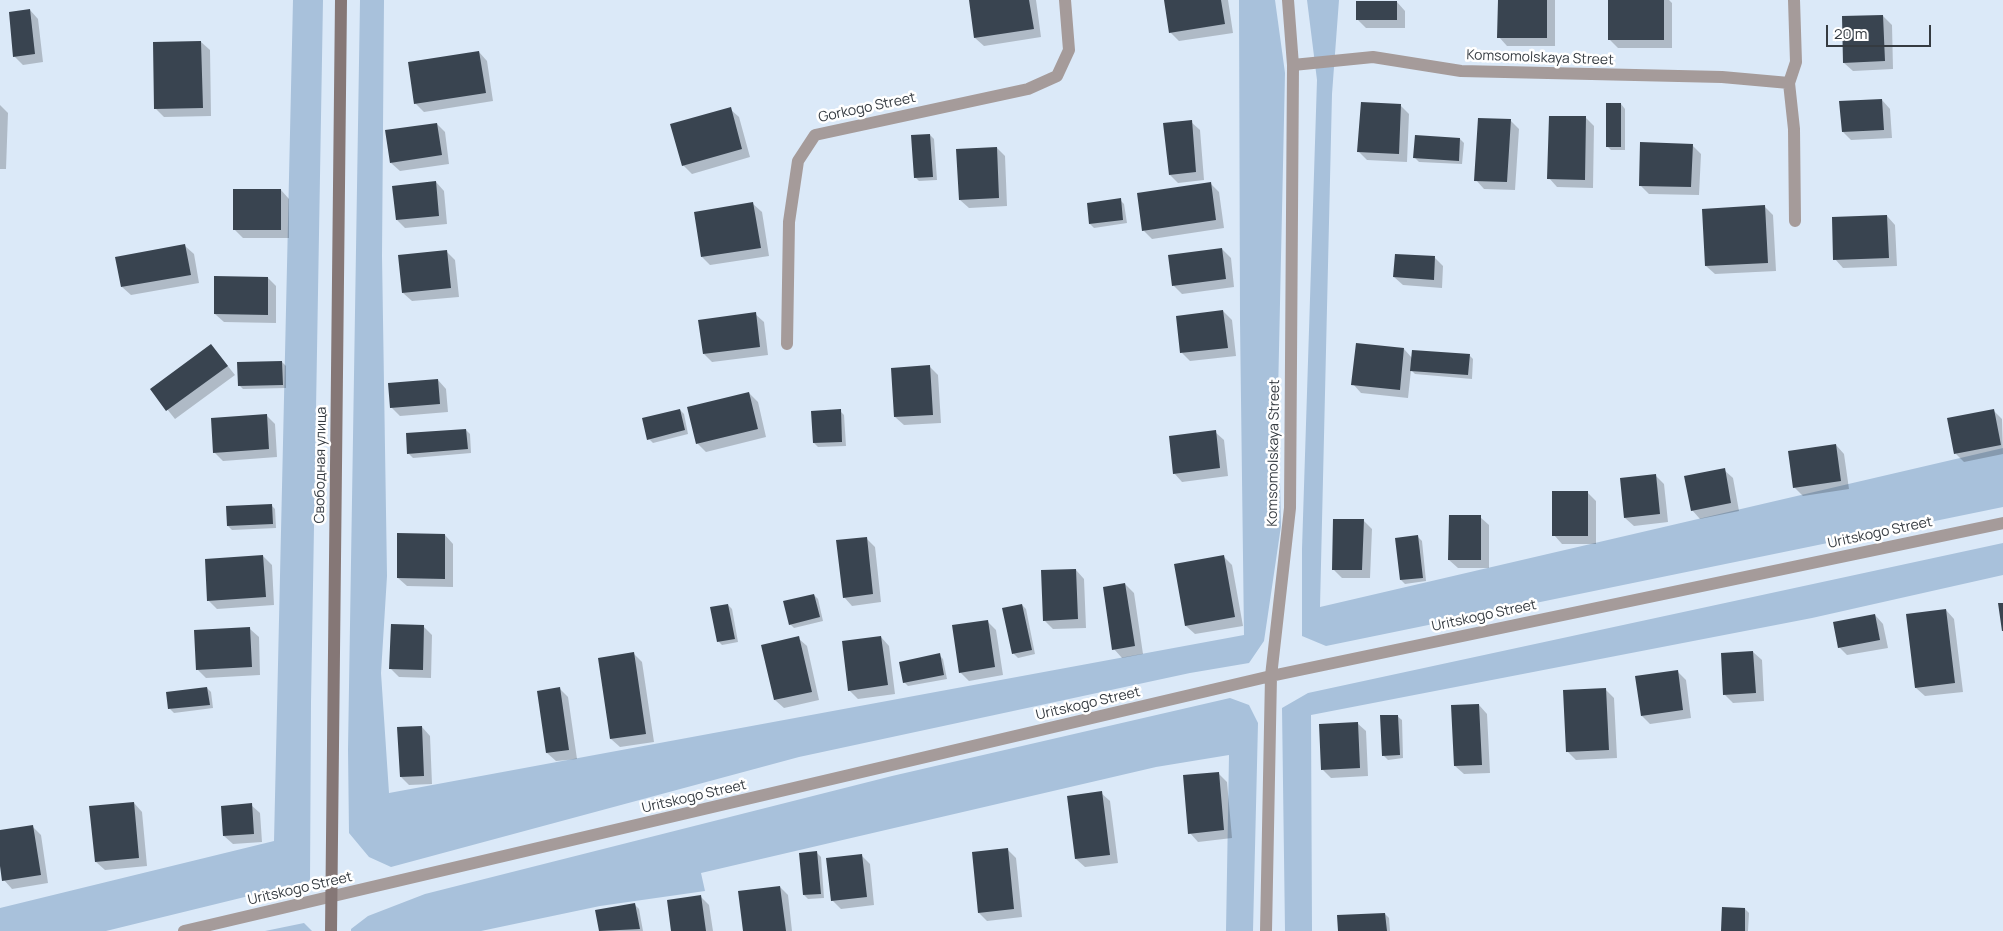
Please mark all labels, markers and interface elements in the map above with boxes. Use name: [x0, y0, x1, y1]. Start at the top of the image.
scale bar: [1828, 15, 1933, 47]
text: 20 m: [1834, 23, 1867, 44]
street label: Komsomolskaya Street: [1466, 47, 1614, 69]
street label: Gorkogo Street: [817, 90, 917, 126]
street label: Komsomolskaya Street: [1264, 379, 1284, 527]
street label: Свободная улица: [312, 406, 330, 524]
street label: Uritskogo Street: [1826, 514, 1934, 552]
street label: Uritskogo Street: [1430, 597, 1538, 635]
street label: Uritskogo Street: [1034, 684, 1142, 724]
street label: Uritskogo Street: [640, 777, 748, 817]
street label: Uritskogo Street: [246, 869, 354, 909]

